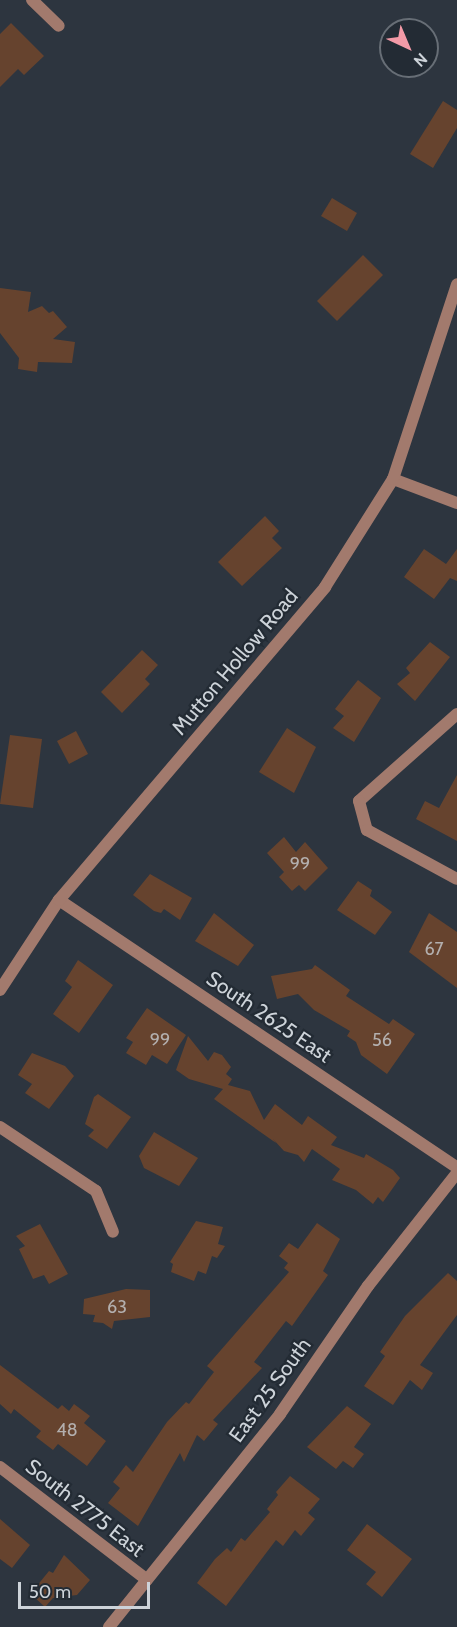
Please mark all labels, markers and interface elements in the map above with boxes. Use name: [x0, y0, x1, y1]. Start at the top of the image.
north arrow: [379, 18, 439, 78]
text: N: [410, 49, 431, 71]
street label: Mutton Hollow Road: [167, 584, 303, 740]
house number: 99: [290, 853, 310, 875]
house number: 67: [424, 938, 444, 960]
street label: South 2625 East: [202, 966, 336, 1068]
house number: 99: [150, 1029, 170, 1051]
house number: 56: [372, 1029, 392, 1051]
house number: 63: [107, 1296, 127, 1318]
street label: East 25 South: [224, 1333, 316, 1447]
house number: 48: [56, 1419, 78, 1441]
street label: South 2775 East: [21, 1454, 149, 1562]
scale bar: [21, 1570, 153, 1608]
text: 50 m: [29, 1581, 71, 1603]

